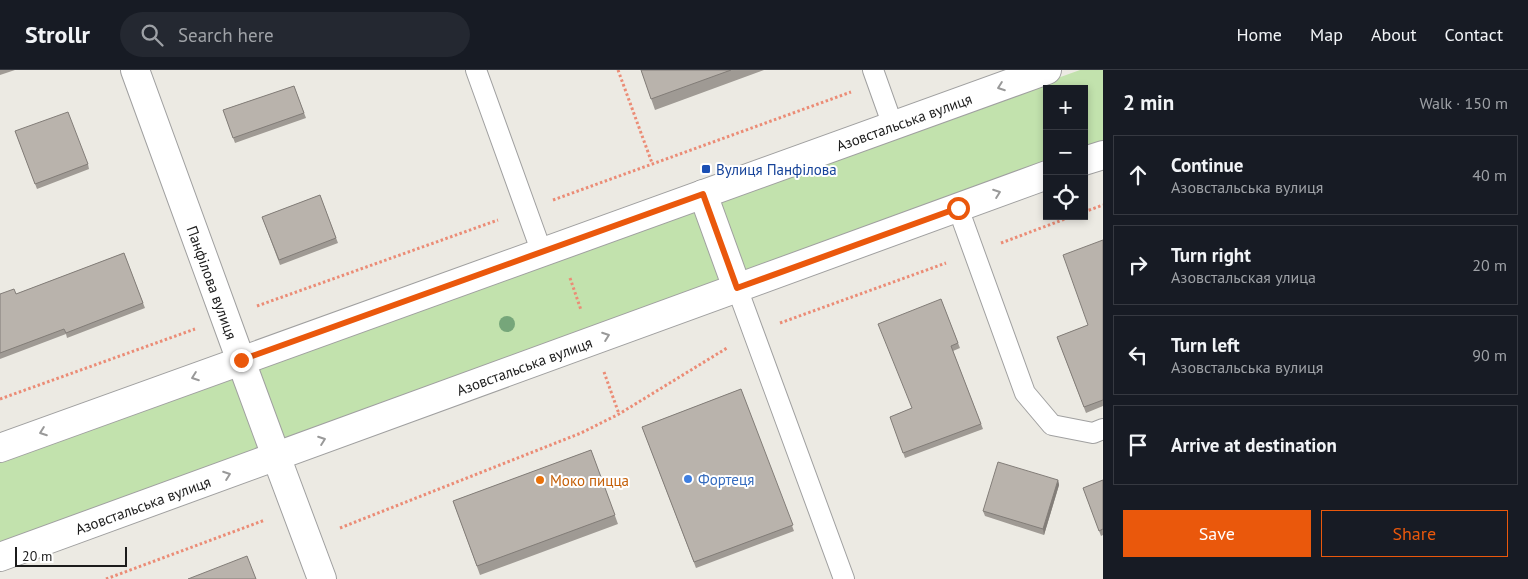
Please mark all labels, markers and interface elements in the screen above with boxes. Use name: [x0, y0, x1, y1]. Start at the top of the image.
search box: [120, 12, 470, 57]
text: Strollr: [25, 19, 90, 50]
icon: search: [138, 21, 166, 49]
text: Search here: [178, 23, 274, 47]
text: Home: [1236, 23, 1282, 46]
text: Map: [1310, 23, 1343, 46]
text: About: [1371, 23, 1417, 46]
text: Contact: [1445, 23, 1503, 46]
one-way arrow: [997, 81, 1006, 91]
map controls: [1043, 85, 1088, 220]
button: +: [1043, 85, 1088, 130]
street label: Азовстальська вулиця: [833, 88, 974, 155]
text: 2 min: [1123, 89, 1174, 116]
text: Walk · 150 m: [1419, 93, 1508, 113]
button: −: [1043, 130, 1088, 175]
text: Continue: [1171, 153, 1243, 177]
place label: Вулиця Панфілова: [716, 160, 837, 179]
icon: ahead: [1124, 161, 1152, 189]
marker: Вулиця Панфілова: [700, 163, 712, 175]
text: 40 m: [1472, 165, 1507, 185]
button: locate: [1043, 175, 1088, 220]
text: Азовстальська вулиця: [1171, 177, 1323, 197]
one-way arrow: [992, 189, 1001, 199]
route start: [947, 197, 970, 220]
street label: Панфілова вулиця: [183, 223, 242, 342]
text: Turn right: [1171, 243, 1251, 267]
icon: right: [1124, 251, 1152, 279]
text: 20 m: [1472, 255, 1507, 275]
text: Азовстальская улица: [1171, 267, 1316, 287]
street label: Азовстальська вулиця: [454, 332, 595, 399]
one-way arrow: [602, 332, 610, 342]
text: Turn left: [1171, 333, 1240, 357]
icon: left: [1124, 341, 1152, 369]
text: 90 m: [1472, 345, 1507, 365]
route end: [230, 349, 253, 372]
text: Азовстальська вулиця: [1171, 357, 1323, 377]
one-way arrow: [192, 371, 200, 381]
one-way arrow: [39, 426, 47, 436]
icon: arrive: [1124, 431, 1152, 459]
text: Arrive at destination: [1171, 433, 1337, 457]
one-way arrow: [318, 436, 326, 446]
place label: Фортеця: [698, 470, 754, 489]
street label: Азовстальська вулиця: [72, 471, 213, 538]
one-way arrow: [222, 471, 230, 481]
place label: Моко пицца: [550, 471, 629, 490]
marker: Фортеця: [682, 473, 694, 485]
marker: Моко пицца: [534, 474, 546, 486]
button: Save: [1123, 510, 1311, 557]
button: Share: [1321, 510, 1508, 557]
scale bar: [15, 544, 128, 567]
text: 20 m: [22, 547, 52, 565]

